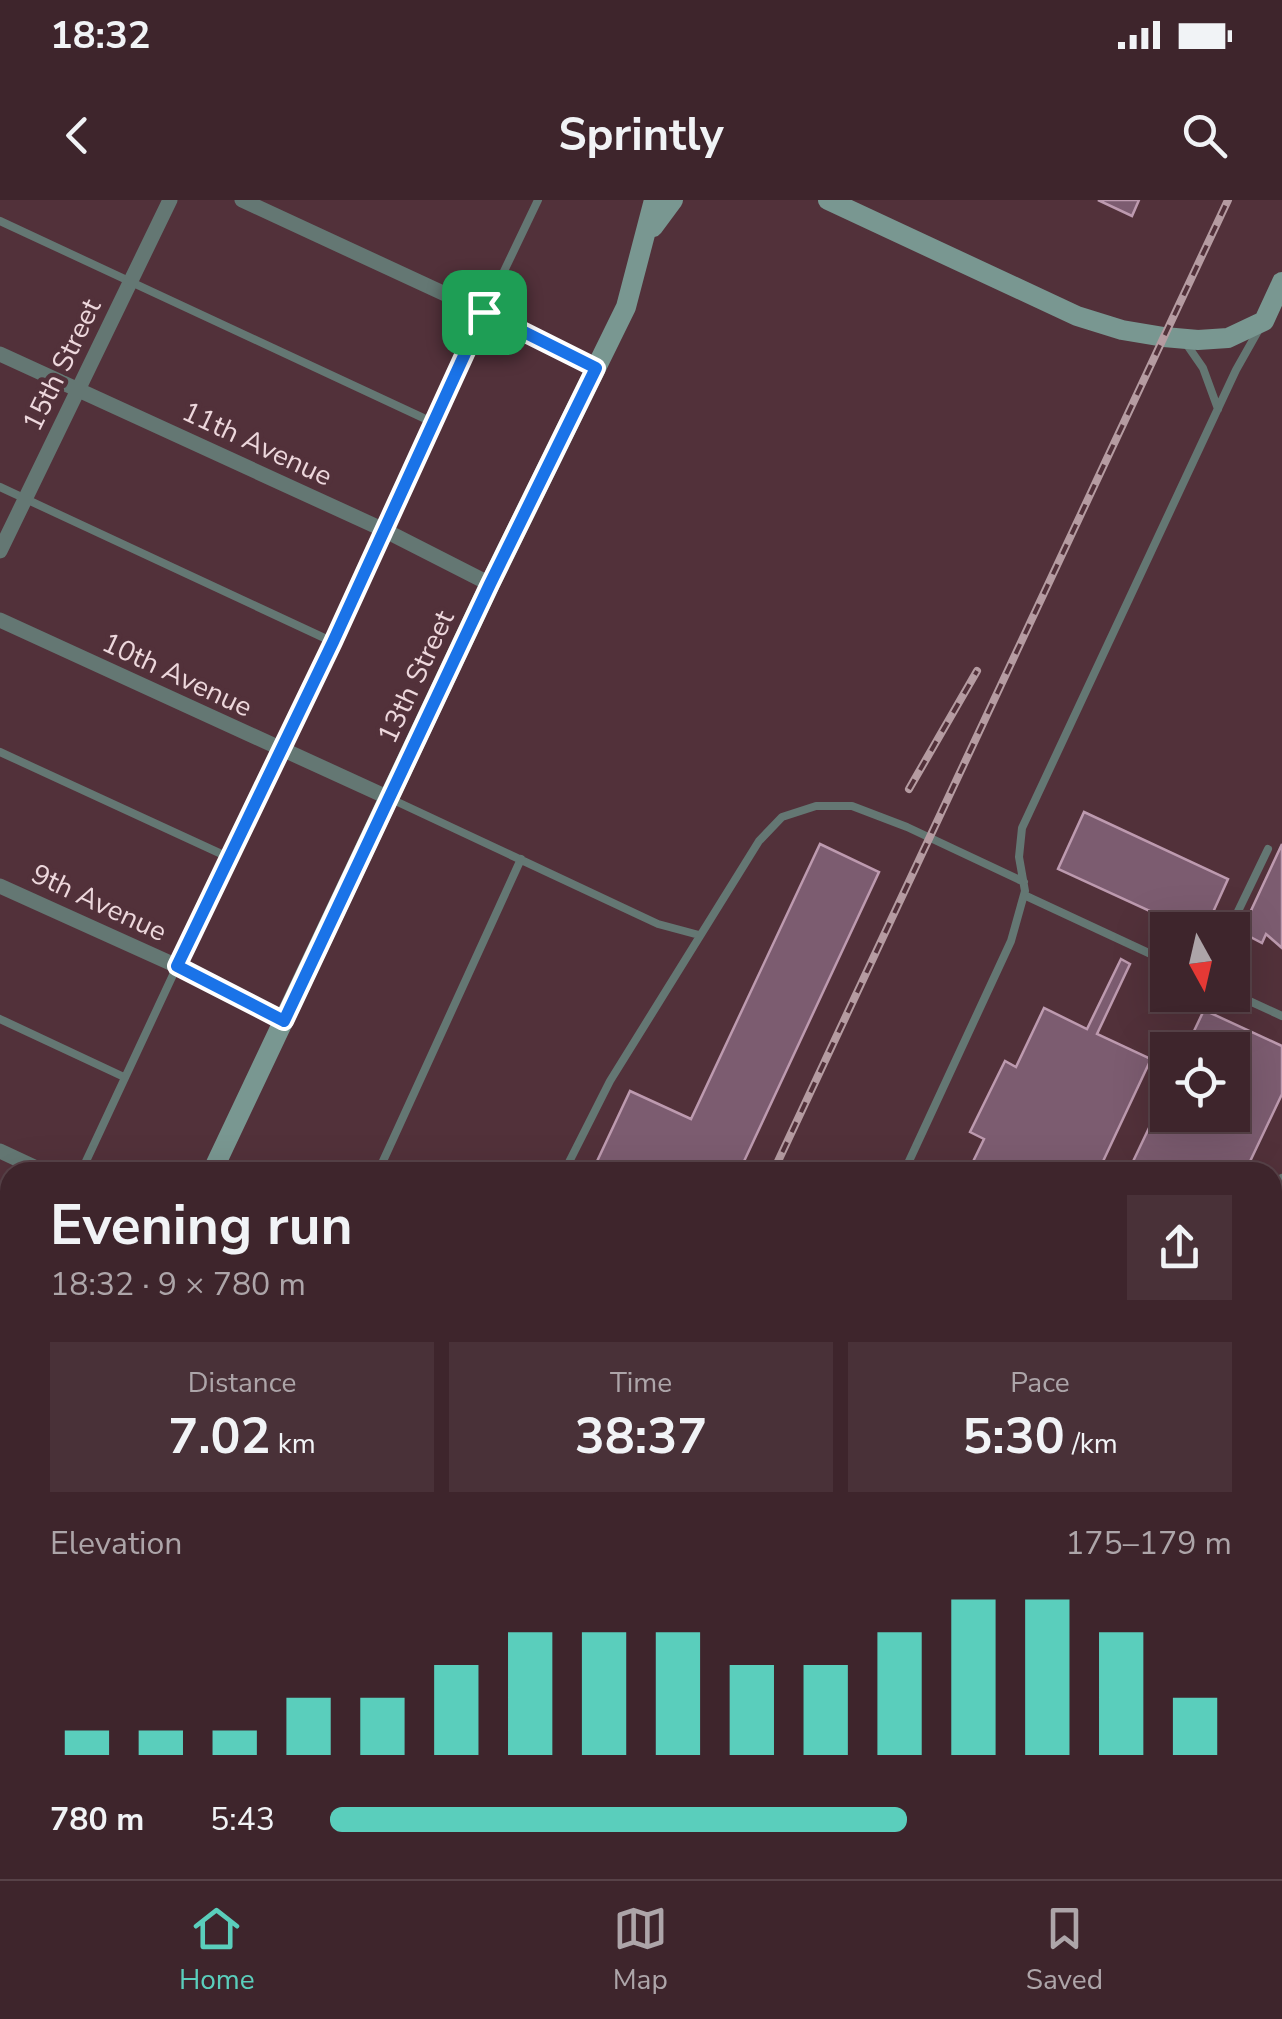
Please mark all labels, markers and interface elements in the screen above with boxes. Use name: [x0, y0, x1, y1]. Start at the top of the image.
text: 18:32: [50, 10, 151, 61]
text: Sprintly: [558, 105, 724, 166]
icon: back: [50, 108, 105, 163]
icon: search: [1177, 108, 1232, 163]
pin: [442, 270, 527, 355]
icon: arrive: [457, 285, 512, 340]
street label: 15th Street: [14, 292, 110, 438]
street label: 11th Avenue: [176, 393, 338, 495]
street label: 13th Street: [369, 604, 463, 750]
street label: 10th Avenue: [96, 624, 258, 726]
street label: 9th Avenue: [25, 855, 173, 951]
north arrow: [1150, 912, 1250, 1012]
map controls: [1150, 912, 1250, 1132]
button: locate: [1150, 1032, 1250, 1132]
text: Evening run: [50, 1188, 353, 1263]
button: share: [1127, 1195, 1232, 1300]
text: 18:32 · 9 × 780 m: [50, 1263, 306, 1306]
text: Distance: [188, 1364, 296, 1402]
text: Time: [610, 1364, 672, 1402]
text: Pace: [1010, 1364, 1070, 1402]
text: 7.02: [168, 1402, 271, 1471]
text: 38:37: [575, 1402, 707, 1471]
text: 5:30: [962, 1402, 1065, 1471]
text: km: [271, 1425, 316, 1463]
text: /km: [1065, 1425, 1118, 1463]
text: Elevation: [50, 1522, 183, 1565]
text: 175–179 m: [1065, 1522, 1232, 1565]
text: 780 m: [50, 1798, 144, 1841]
text: 5:43: [210, 1798, 275, 1841]
tab: Home: [179, 1901, 255, 1999]
tab: Map: [613, 1901, 668, 1999]
tab: Saved: [1026, 1901, 1103, 1999]

